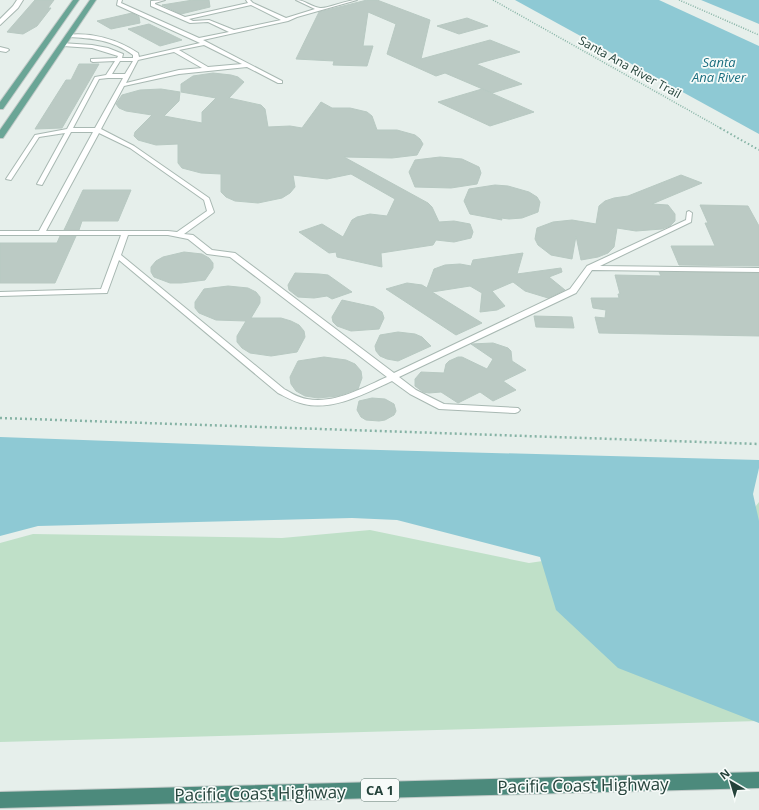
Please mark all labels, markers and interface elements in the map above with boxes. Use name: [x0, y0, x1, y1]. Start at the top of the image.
street label: Santa Ana River Trail: [576, 32, 684, 102]
water label: Santa Ana River: [691, 53, 747, 86]
north arrow: [711, 762, 751, 802]
text: N: [716, 765, 733, 782]
street label: Pacific Coast Highway: [497, 772, 669, 798]
road number: CA 1: [361, 779, 399, 801]
street label: Pacific Coast Highway: [174, 780, 346, 806]

